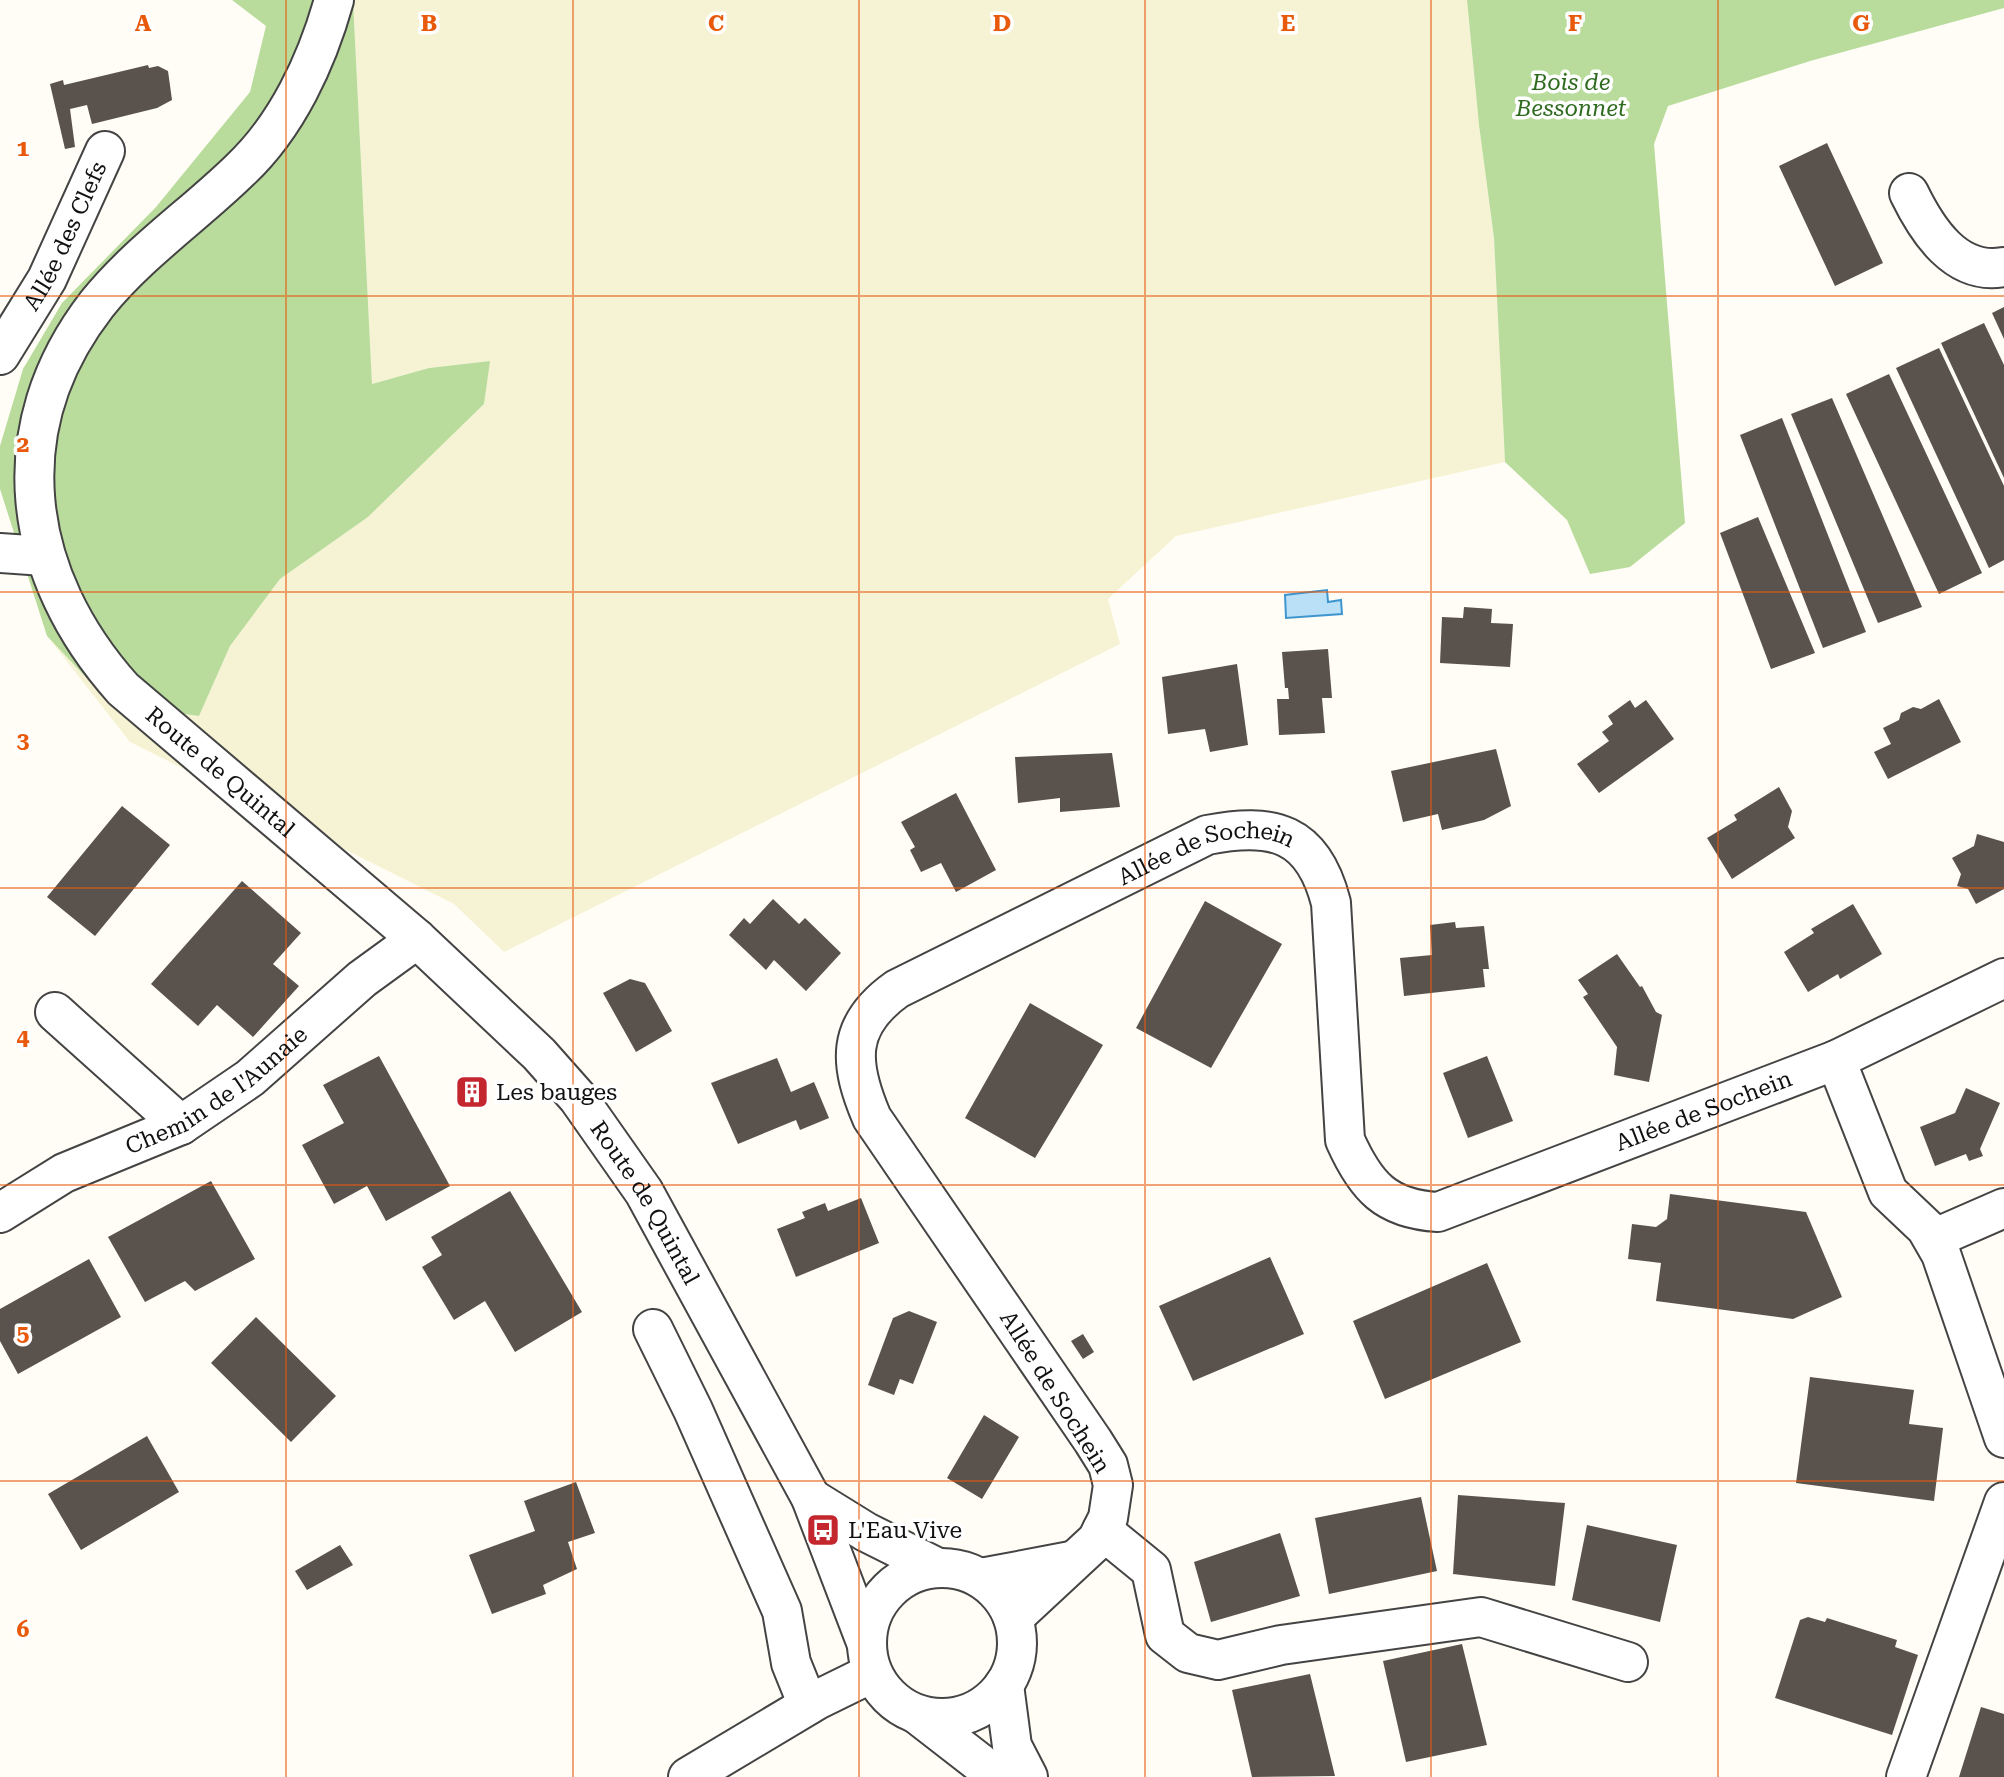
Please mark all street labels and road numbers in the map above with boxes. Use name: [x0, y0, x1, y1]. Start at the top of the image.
street label: Allée des Clefs: [17, 157, 112, 315]
street label: Route de Quintal: [140, 701, 300, 843]
street label: Allée de Sochein: [1113, 816, 1300, 891]
street label: Chemin de l'Aunaie: [121, 1020, 313, 1160]
street label: Allée de Sochein: [1612, 1065, 1796, 1156]
street label: Route de Quintal: [585, 1116, 705, 1289]
street label: Allée de Sochein: [994, 1306, 1116, 1478]

